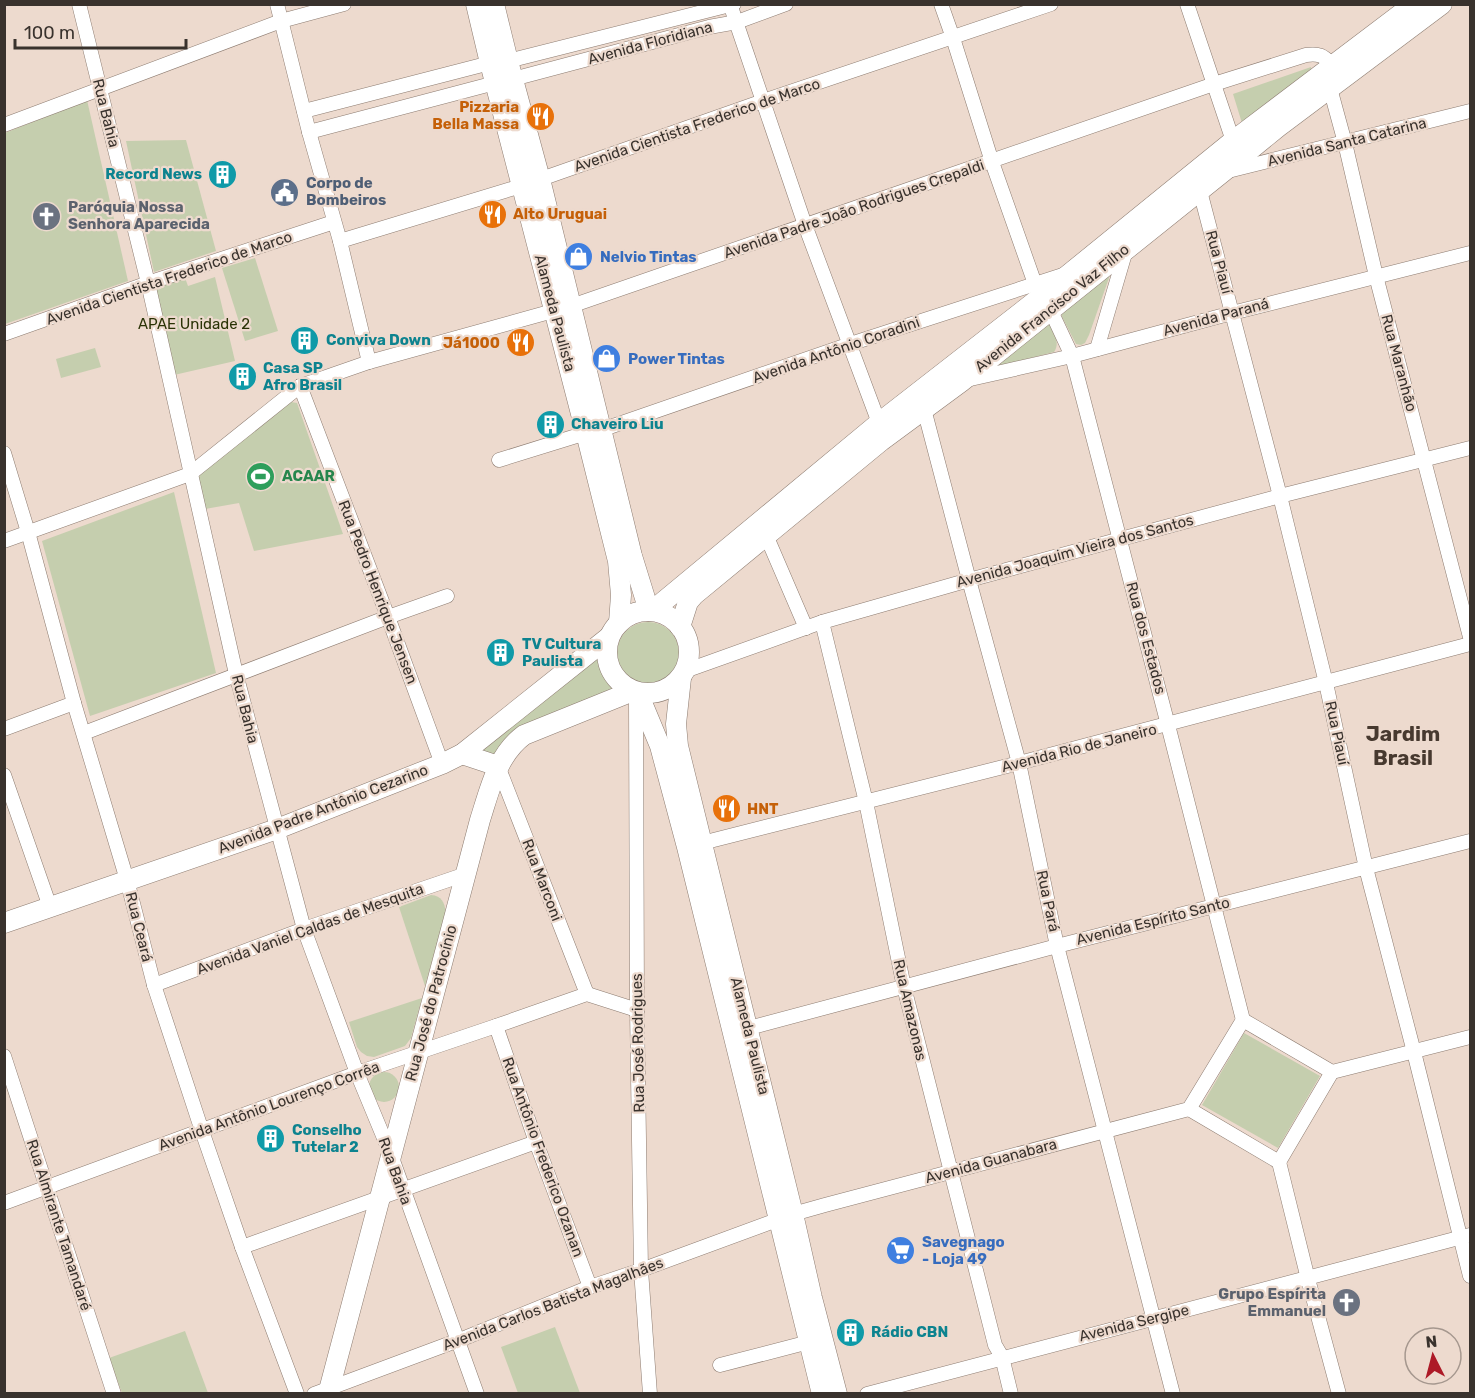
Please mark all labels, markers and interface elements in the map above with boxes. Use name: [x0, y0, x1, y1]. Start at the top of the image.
scale bar: [15, 12, 186, 50]
street label: Avenida Floridiana: [586, 18, 714, 68]
text: 100 m: [24, 22, 75, 44]
street label: Avenida Cientista Frederico de Marco: [572, 74, 822, 176]
street label: Rua Bahia: [89, 77, 123, 149]
place label: Pizzaria Bella Massa: [432, 98, 519, 133]
restaurant icon: Pizzaria Bella Massa: [524, 100, 556, 132]
street label: Avenida Santa Catarina: [1266, 114, 1428, 170]
street label: Avenida Padre João Rodrigues Crepaldi: [721, 156, 987, 262]
building icon: Record News: [207, 158, 239, 190]
place label: Record News: [105, 165, 202, 183]
place label: Corpo de Bombeiros: [306, 174, 386, 209]
public building icon: Corpo de Bombeiros: [269, 176, 301, 208]
place label: Paróquia Nossa Senhora Aparecida: [68, 198, 210, 233]
restaurant icon: Alto Uruguai: [476, 198, 508, 230]
church icon: Paróquia Nossa Senhora Aparecida: [31, 200, 63, 232]
place label: Alto Uruguai: [513, 205, 607, 223]
street label: Avenida Cientista Frederico de Marco: [44, 227, 294, 329]
street label: Rua Piauí: [1202, 228, 1236, 297]
street label: Avenida Francisco Vaz Filho: [971, 240, 1133, 376]
shop icon: Nelvio Tintas: [563, 241, 595, 273]
place label: Nelvio Tintas: [600, 248, 697, 266]
street label: Alameda Paulista: [531, 252, 579, 374]
street label: Avenida Paraná: [1161, 294, 1271, 340]
street label: Rua Maranhão: [1377, 312, 1421, 414]
street label: Avenida Antônio Coradini: [750, 313, 922, 387]
park label: APAE Unidade 2: [138, 315, 250, 333]
building icon: Conviva Down: [289, 324, 321, 356]
restaurant icon: Já1000: [505, 327, 537, 359]
place label: Conviva Down: [326, 331, 431, 349]
place label: Já1000: [443, 334, 500, 352]
shop icon: Power Tintas: [591, 343, 623, 375]
place label: Power Tintas: [628, 350, 725, 368]
place label: Casa SP Afro Brasil: [263, 359, 342, 394]
building icon: Casa SP Afro Brasil: [226, 361, 258, 393]
building icon: Chaveiro Liu: [534, 408, 566, 440]
place label: Chaveiro Liu: [571, 415, 664, 433]
sports icon: ACAAR: [245, 460, 277, 492]
place label: ACAAR: [282, 467, 335, 485]
street label: Rua Pedro Henrique Jensen: [335, 498, 421, 686]
street label: Avenida Joaquim Vieira dos Santos: [954, 511, 1196, 591]
street label: Rua dos Estados: [1122, 580, 1170, 697]
place label: TV Cultura Paulista: [522, 635, 601, 670]
building icon: TV Cultura Paulista: [485, 637, 517, 669]
street label: Rua Bahia: [228, 673, 262, 745]
street label: Rua Piauí: [1321, 699, 1353, 768]
street label: Avenida Rio de Janeiro: [1000, 720, 1158, 776]
district label: Jardim Brasil: [1366, 721, 1440, 770]
street label: Avenida Padre Antônio Cezarino: [216, 761, 430, 857]
restaurant icon: HNT: [710, 793, 742, 825]
place label: HNT: [747, 800, 779, 818]
street label: Rua Marconi: [518, 837, 566, 923]
street label: Rua Pará: [1033, 869, 1063, 933]
street label: Avenida Vaniel Caldas de Mesquita: [194, 879, 426, 979]
street label: Rua Ceará: [122, 890, 156, 964]
street label: Avenida Espírito Santo: [1074, 893, 1232, 949]
street label: Rua José do Patrocínio: [401, 923, 461, 1083]
street label: Rua Amazonas: [890, 958, 930, 1063]
street label: Rua José Rodrigues: [628, 973, 648, 1113]
street label: Alameda Paulista: [727, 975, 773, 1097]
street label: Rua Antônio Frederico Ozanan: [498, 1055, 588, 1259]
street label: Avenida Antônio Lourenço Corrêa: [156, 1058, 382, 1154]
place label: Conselho Tutelar 2: [292, 1121, 362, 1156]
building icon: Conselho Tutelar 2: [255, 1123, 287, 1155]
street label: Rua Bahia: [375, 1135, 415, 1207]
street label: Avenida Guanabara: [923, 1135, 1059, 1187]
street label: Rua Almirante Tamandaré: [23, 1137, 95, 1313]
place label: Savegnago - Loja 49: [922, 1233, 1005, 1268]
supermarket icon: Savegnago - Loja 49: [885, 1235, 917, 1267]
street label: Avenida Carlos Batista Magalhães: [440, 1253, 666, 1354]
place label: Grupo Espírita Emmanuel: [1218, 1285, 1326, 1320]
church icon: Grupo Espírita Emmanuel: [1331, 1287, 1363, 1319]
street label: Avenida Sergipe: [1077, 1301, 1191, 1345]
building icon: Rádio CBN: [834, 1316, 866, 1348]
place label: Rádio CBN: [871, 1323, 948, 1341]
north arrow: [1403, 1326, 1463, 1386]
text: N: [1425, 1332, 1438, 1352]

